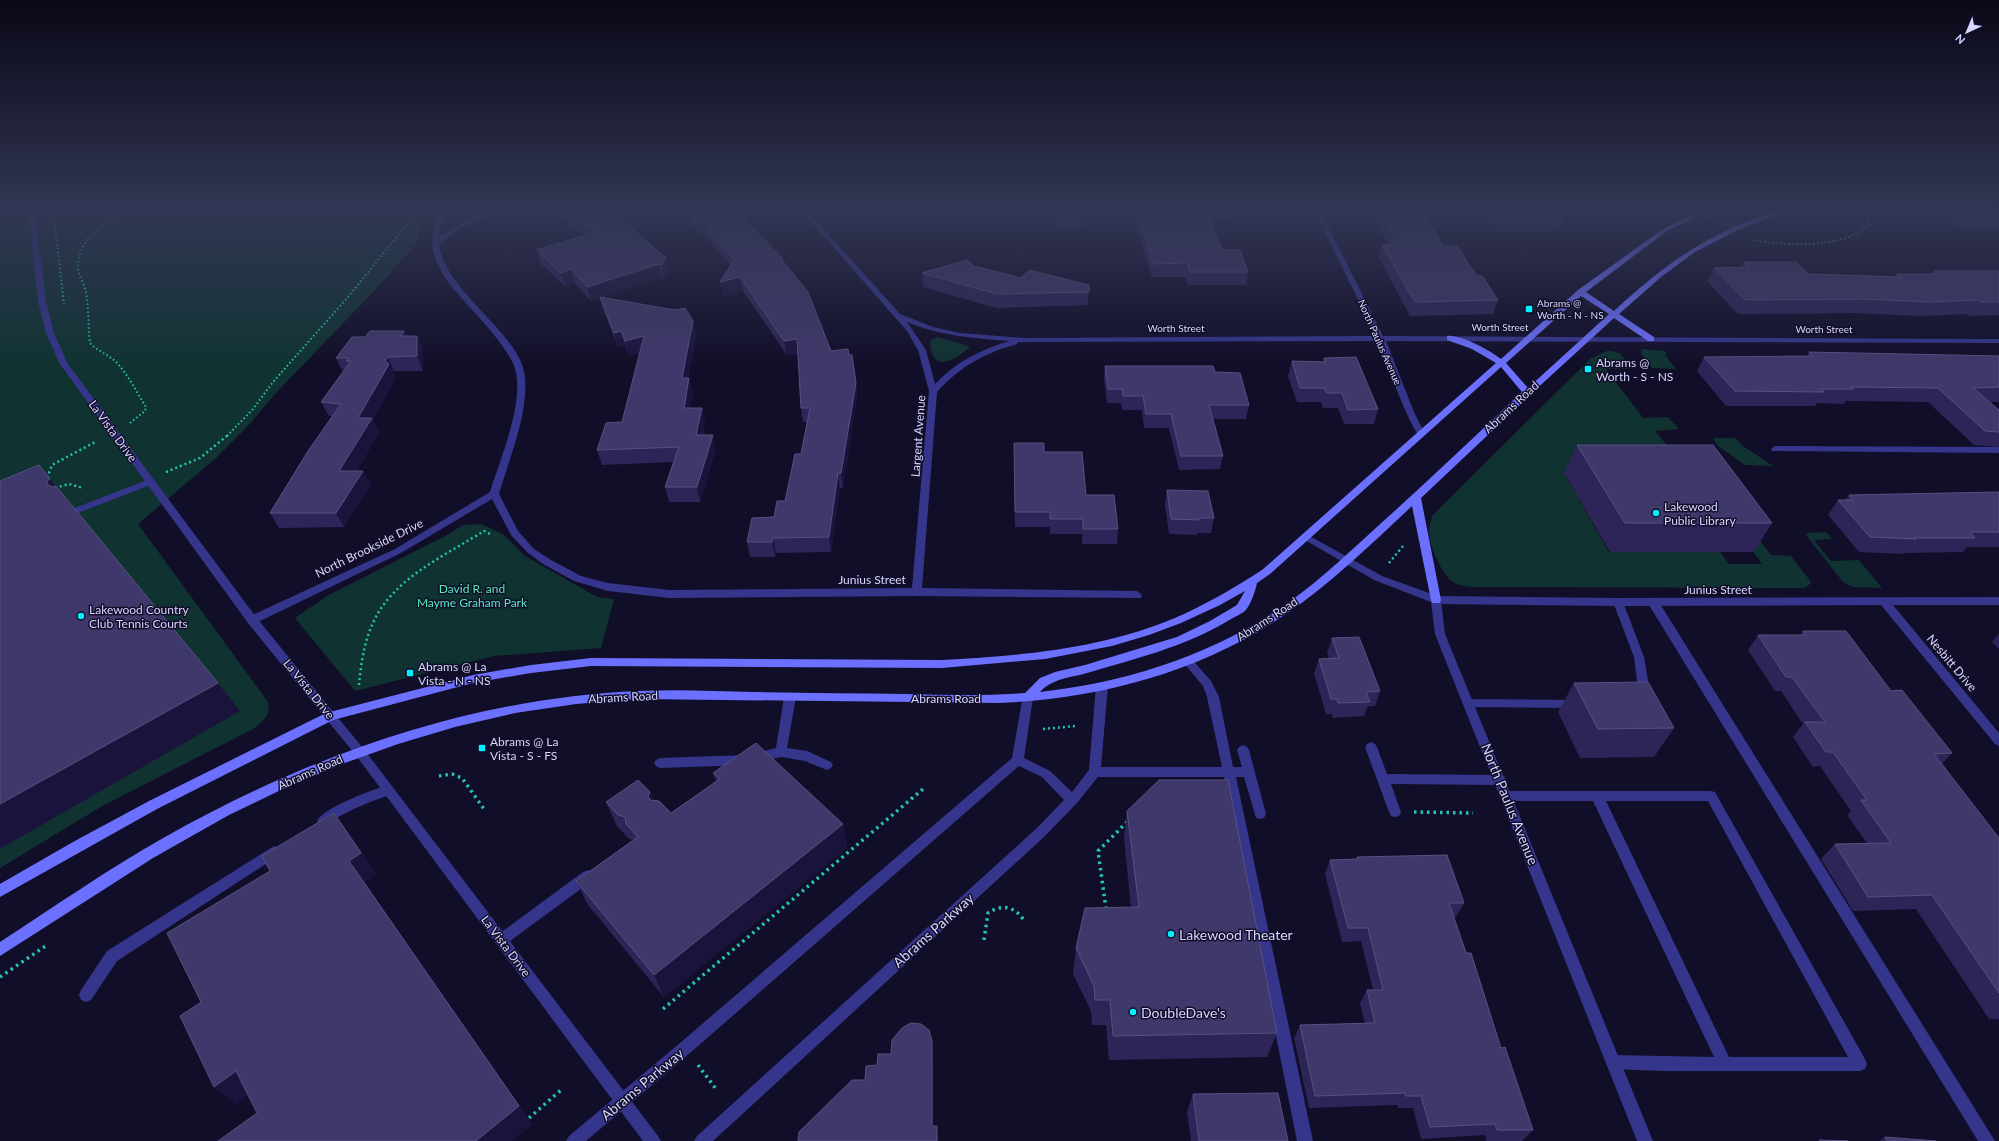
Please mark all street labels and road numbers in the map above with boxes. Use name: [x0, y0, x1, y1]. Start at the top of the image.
street label: North Paulus Avenue: [1356, 297, 1404, 387]
street label: Worth Street: [1471, 321, 1529, 333]
street label: Worth Street: [1147, 322, 1205, 334]
street label: Worth Street: [1795, 323, 1853, 335]
street label: Abrams Road: [1480, 378, 1542, 436]
street label: Largent Avenue: [908, 394, 928, 478]
street label: La Vista Drive: [86, 397, 140, 465]
street label: North Brookside Drive: [312, 515, 426, 581]
street label: Junius Street: [838, 572, 907, 587]
street label: Junius Street: [1684, 582, 1753, 597]
street label: Abrams Road: [1234, 594, 1300, 644]
street label: Nesbitt Drive: [1924, 631, 1980, 695]
street label: La Vista Drive: [280, 656, 338, 722]
street label: Abrams Road: [588, 688, 658, 706]
street label: Abrams Road: [911, 691, 981, 706]
street label: North Paulus Avenue: [1478, 741, 1542, 867]
street label: Abrams Road: [275, 751, 345, 793]
street label: Abrams Parkway: [889, 889, 977, 971]
street label: La Vista Drive: [478, 912, 534, 980]
street label: Abrams Parkway: [597, 1044, 687, 1124]

